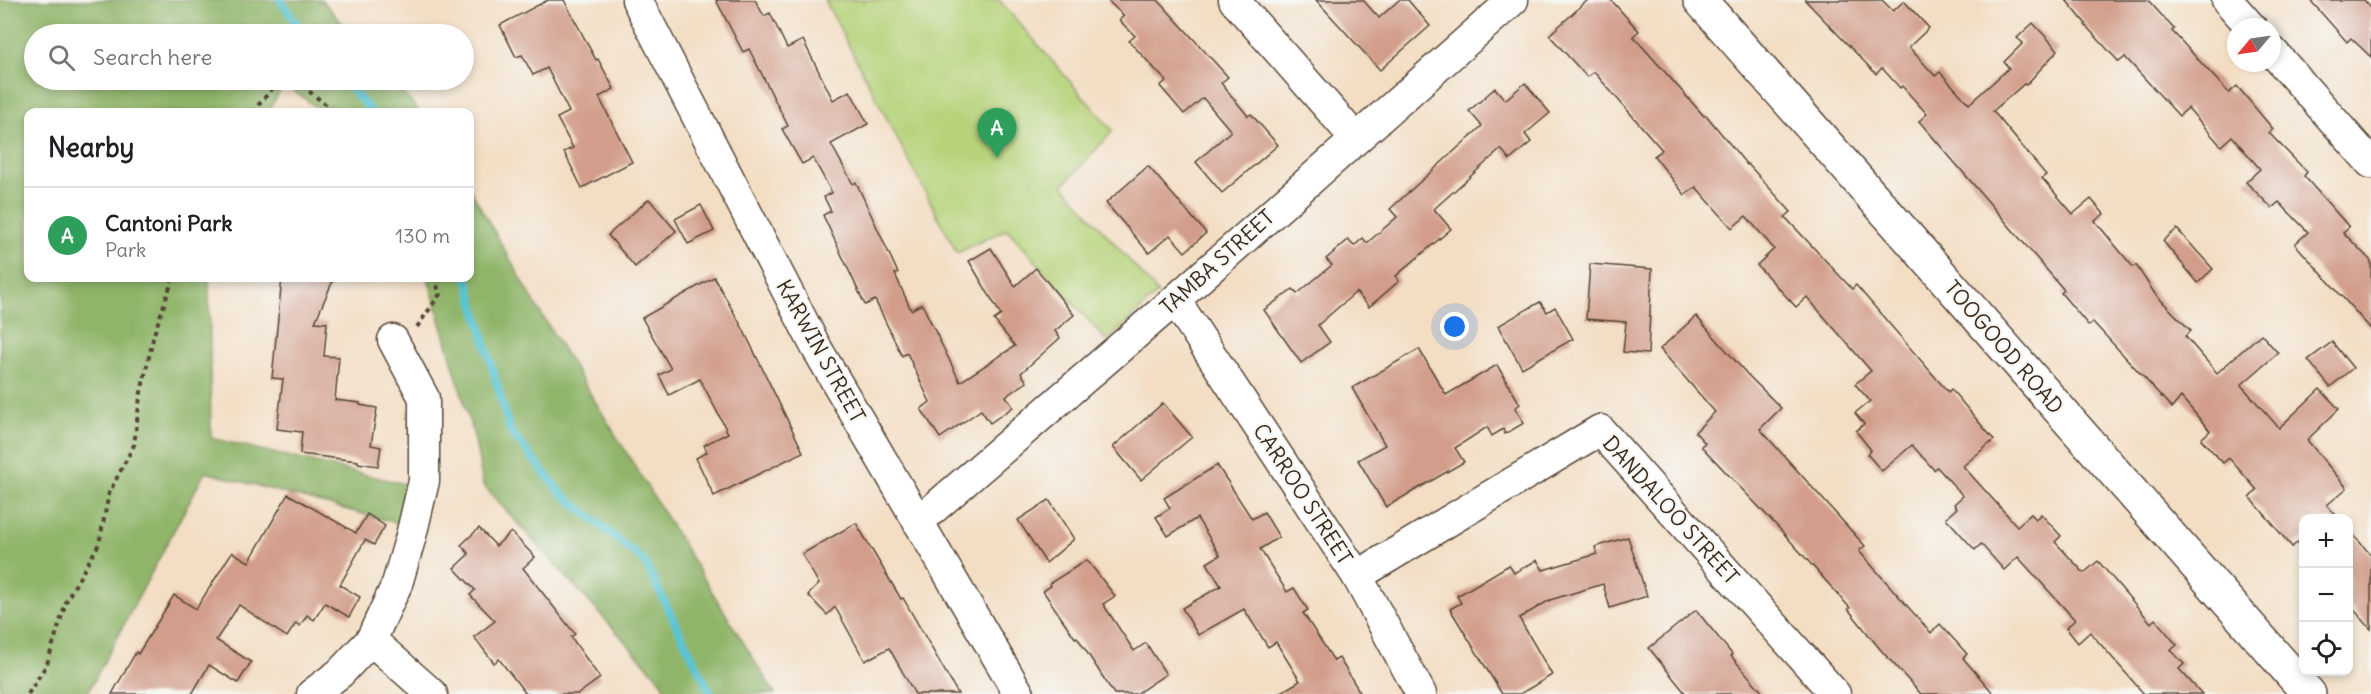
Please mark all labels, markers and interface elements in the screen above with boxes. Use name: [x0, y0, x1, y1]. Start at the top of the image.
north arrow: [2227, 18, 2281, 72]
search box: [24, 24, 474, 90]
icon: search: [45, 41, 78, 74]
text: Search here: [93, 43, 212, 71]
pin: A: [978, 108, 1016, 158]
text: Nearby: [48, 131, 134, 164]
street label: TAMBA STREET: [1154, 204, 1280, 320]
text: Cantoni Park: [105, 209, 233, 237]
text: A: [61, 223, 74, 248]
text: 130 m: [395, 223, 450, 248]
text: Park: [105, 237, 146, 262]
street label: KARWIN STREET: [771, 275, 871, 427]
street label: TOOGOOD ROAD: [1939, 275, 2069, 419]
your location: [1440, 312, 1469, 341]
street label: CARROO STREET: [1247, 418, 1359, 570]
street label: DANDALOO STREET: [1597, 430, 1745, 590]
map controls: [2299, 514, 2353, 676]
button: +: [2299, 514, 2353, 568]
button: −: [2299, 568, 2353, 622]
button: locate: [2299, 622, 2353, 676]

